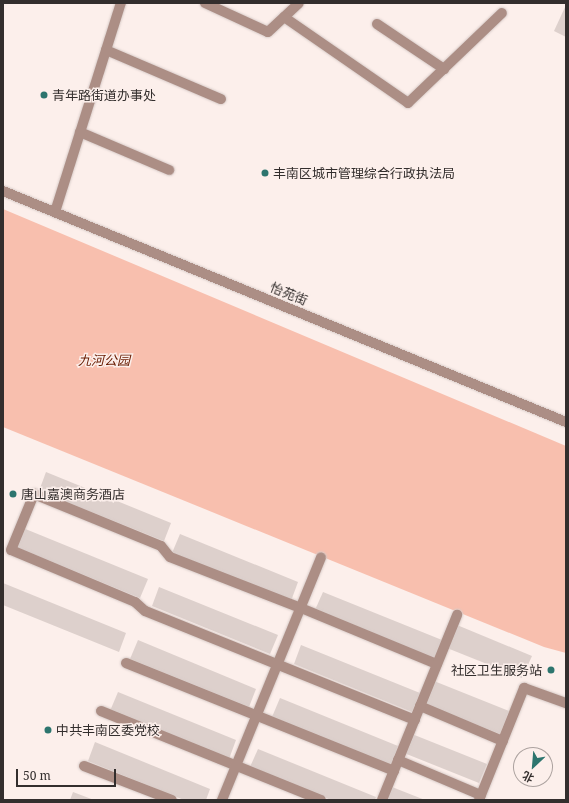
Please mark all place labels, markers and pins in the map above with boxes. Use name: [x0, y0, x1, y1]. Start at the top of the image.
place label: 青年路街道办事处: [52, 87, 156, 103]
marker: 青年路街道办事处: [39, 90, 49, 100]
place label: 丰南区城市管理综合行政执法局: [273, 165, 455, 181]
marker: 丰南区城市管理综合行政执法局: [260, 168, 270, 178]
place label: 唐山嘉澳商务酒店: [21, 486, 125, 502]
marker: 唐山嘉澳商务酒店: [8, 489, 18, 499]
place label: 社区卫生服务站: [451, 662, 542, 678]
marker: 社区卫生服务站: [545, 664, 557, 676]
place label: 中共丰南区委党校: [56, 722, 160, 738]
marker: 中共丰南区委党校: [43, 725, 53, 735]

